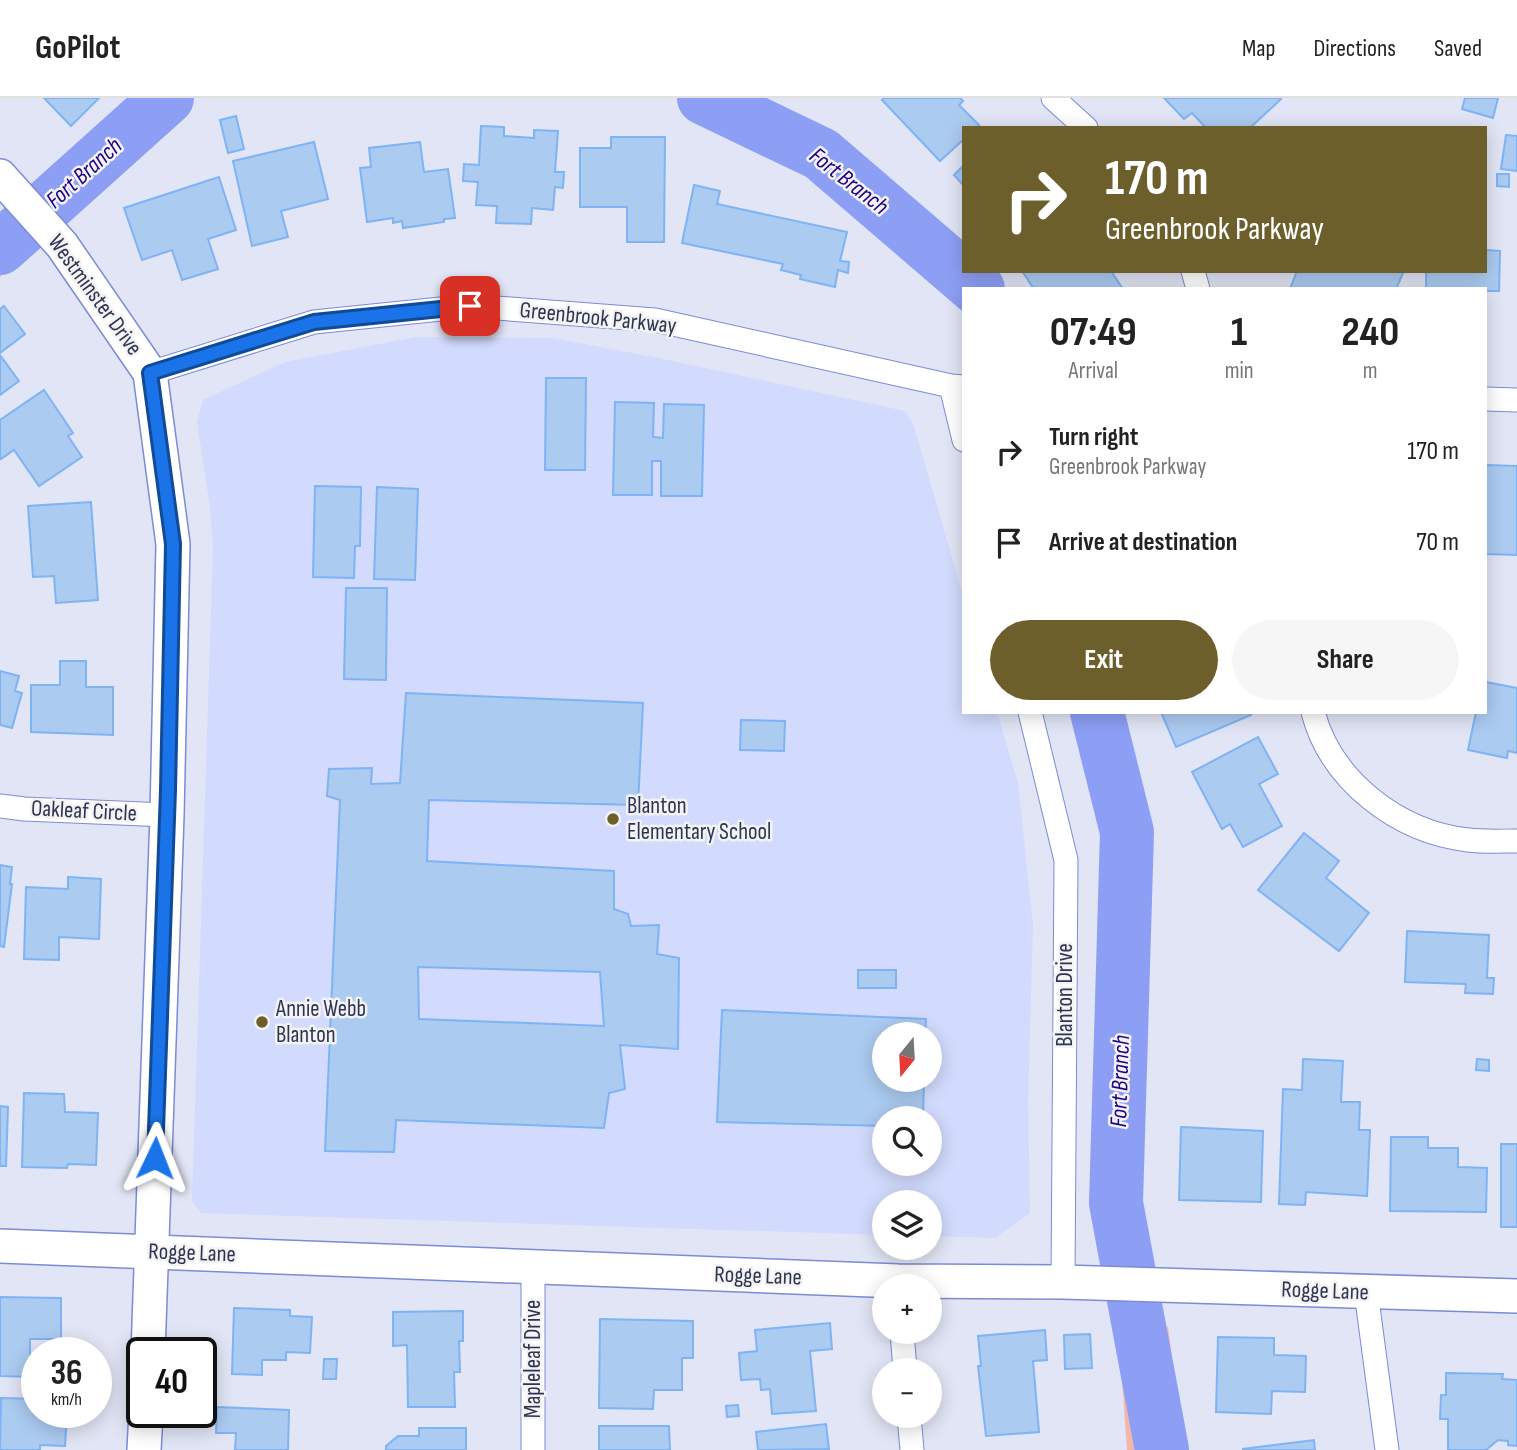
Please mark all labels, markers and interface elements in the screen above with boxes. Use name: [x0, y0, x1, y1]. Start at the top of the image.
text: GoPilot: [35, 28, 120, 68]
text: Map: [1242, 34, 1275, 63]
text: Directions: [1313, 34, 1396, 63]
text: Saved: [1434, 34, 1482, 63]
water label: Fort Branch: [40, 131, 128, 215]
water label: Fort Branch: [804, 141, 894, 221]
text: 170 m: [1105, 150, 1209, 209]
icon: right: [990, 154, 1081, 245]
text: Greenbrook Parkway: [1105, 210, 1324, 249]
street label: Westminster Drive: [42, 229, 148, 361]
pin: [440, 276, 500, 336]
icon: arrive: [451, 287, 489, 325]
street label: Greenbrook Parkway: [518, 296, 678, 340]
text: 07:49: [1050, 307, 1137, 358]
text: 1: [1231, 307, 1247, 358]
text: 240: [1341, 307, 1399, 358]
text: Arrival: [1069, 357, 1118, 385]
text: min: [1225, 357, 1254, 385]
text: m: [1363, 357, 1378, 385]
text: Turn right: [1049, 422, 1138, 453]
icon: right: [990, 433, 1028, 471]
text: 170 m: [1407, 436, 1459, 467]
text: Greenbrook Parkway: [1049, 453, 1206, 481]
icon: arrive: [990, 524, 1028, 562]
text: Arrive at destination: [1049, 527, 1237, 558]
text: 70 m: [1416, 527, 1459, 558]
button: Exit: [990, 620, 1218, 700]
button: Share: [1232, 620, 1459, 700]
place label: Blanton Elementary School: [627, 792, 771, 846]
street label: Oakleaf Circle: [30, 794, 138, 828]
marker: Blanton Elementary School: [605, 811, 621, 827]
street label: Blanton Drive: [1051, 943, 1079, 1047]
place label: Annie Webb Blanton: [275, 995, 366, 1049]
marker: Annie Webb Blanton: [254, 1014, 270, 1030]
north arrow: [872, 1022, 942, 1092]
map controls: [872, 1022, 942, 1428]
water label: Fort Branch: [1104, 1034, 1136, 1128]
button: search: [872, 1106, 942, 1176]
position arrow: [118, 1121, 192, 1195]
button: layers: [872, 1190, 942, 1260]
street label: Rogge Lane: [148, 1237, 236, 1269]
street label: Rogge Lane: [714, 1260, 802, 1292]
button: +: [872, 1274, 942, 1344]
street label: Rogge Lane: [1281, 1275, 1369, 1307]
street label: Mapleleaf Drive: [519, 1300, 547, 1418]
speed limit sign: 40: [126, 1337, 217, 1428]
text: 36: [50, 1352, 83, 1395]
button: −: [872, 1358, 942, 1428]
text: km/h: [51, 1389, 82, 1410]

